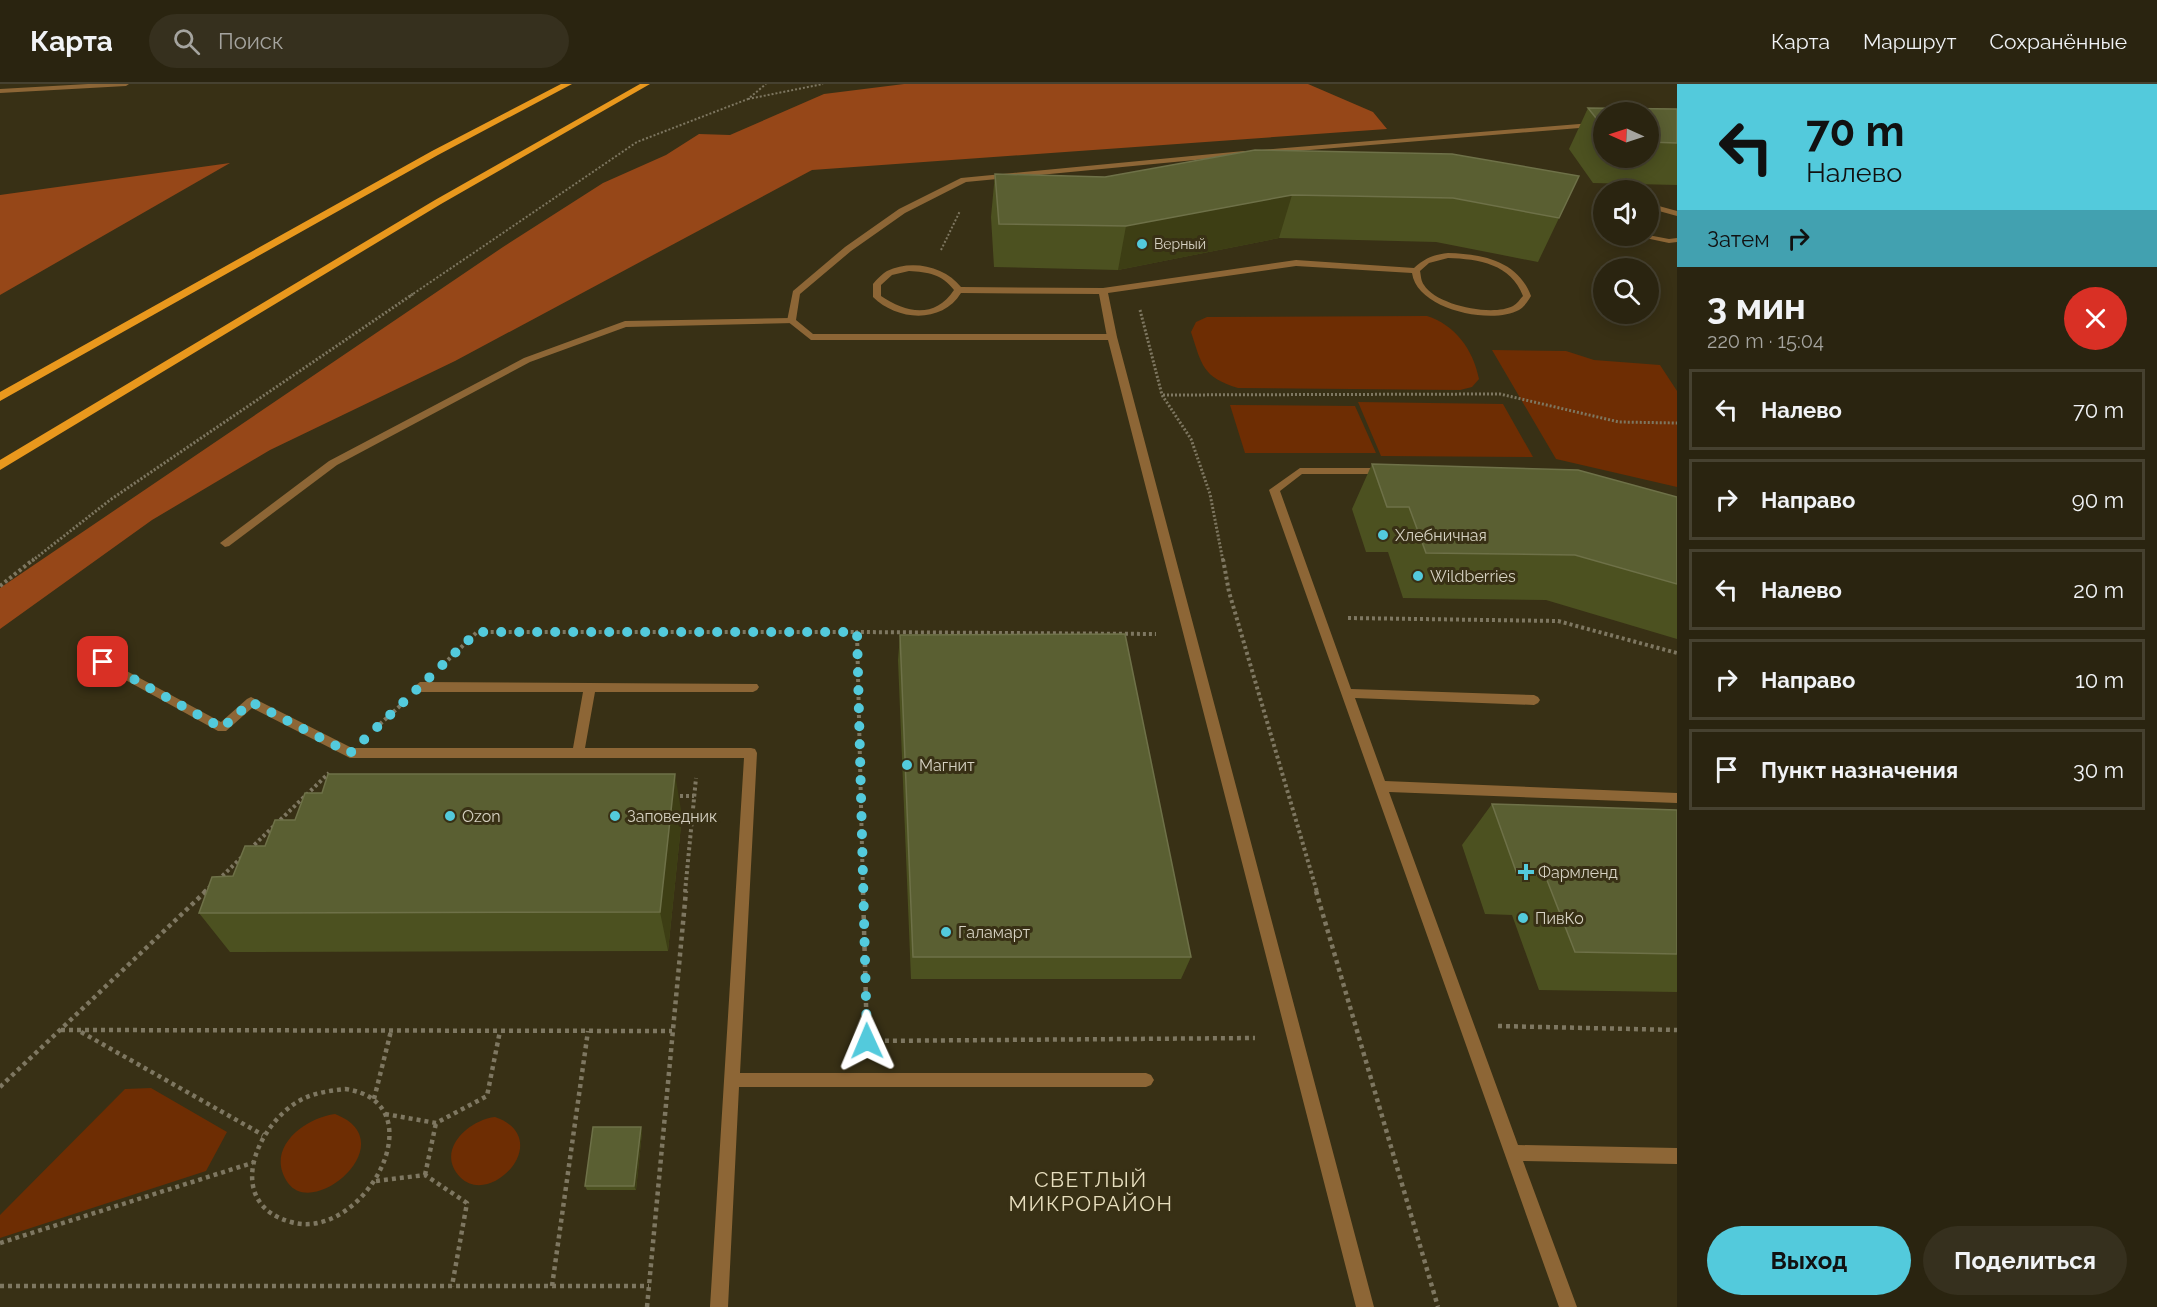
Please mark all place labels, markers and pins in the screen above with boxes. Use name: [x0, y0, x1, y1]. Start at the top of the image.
place label: Верный: [1154, 236, 1206, 252]
marker: Верный: [1135, 237, 1149, 251]
place label: Хлебничная: [1395, 526, 1487, 545]
marker: Хлебничная: [1376, 528, 1390, 542]
place label: Wildberries: [1430, 567, 1516, 586]
marker: Wildberries: [1411, 569, 1425, 583]
pin: [77, 636, 128, 687]
place label: Магнит: [919, 756, 975, 775]
marker: Магнит: [900, 758, 914, 772]
place label: Ozon: [462, 807, 501, 826]
place label: Заповедник: [627, 807, 717, 826]
marker: Ozon: [443, 809, 457, 823]
marker: Заповедник: [608, 809, 622, 823]
place label: Фармленд: [1538, 863, 1618, 882]
marker: Фармленд: [1519, 865, 1533, 879]
place label: ПивКо: [1535, 909, 1584, 928]
marker: ПивКо: [1516, 911, 1530, 925]
place label: Галамарт: [958, 923, 1031, 942]
marker: Галамарт: [939, 925, 953, 939]

